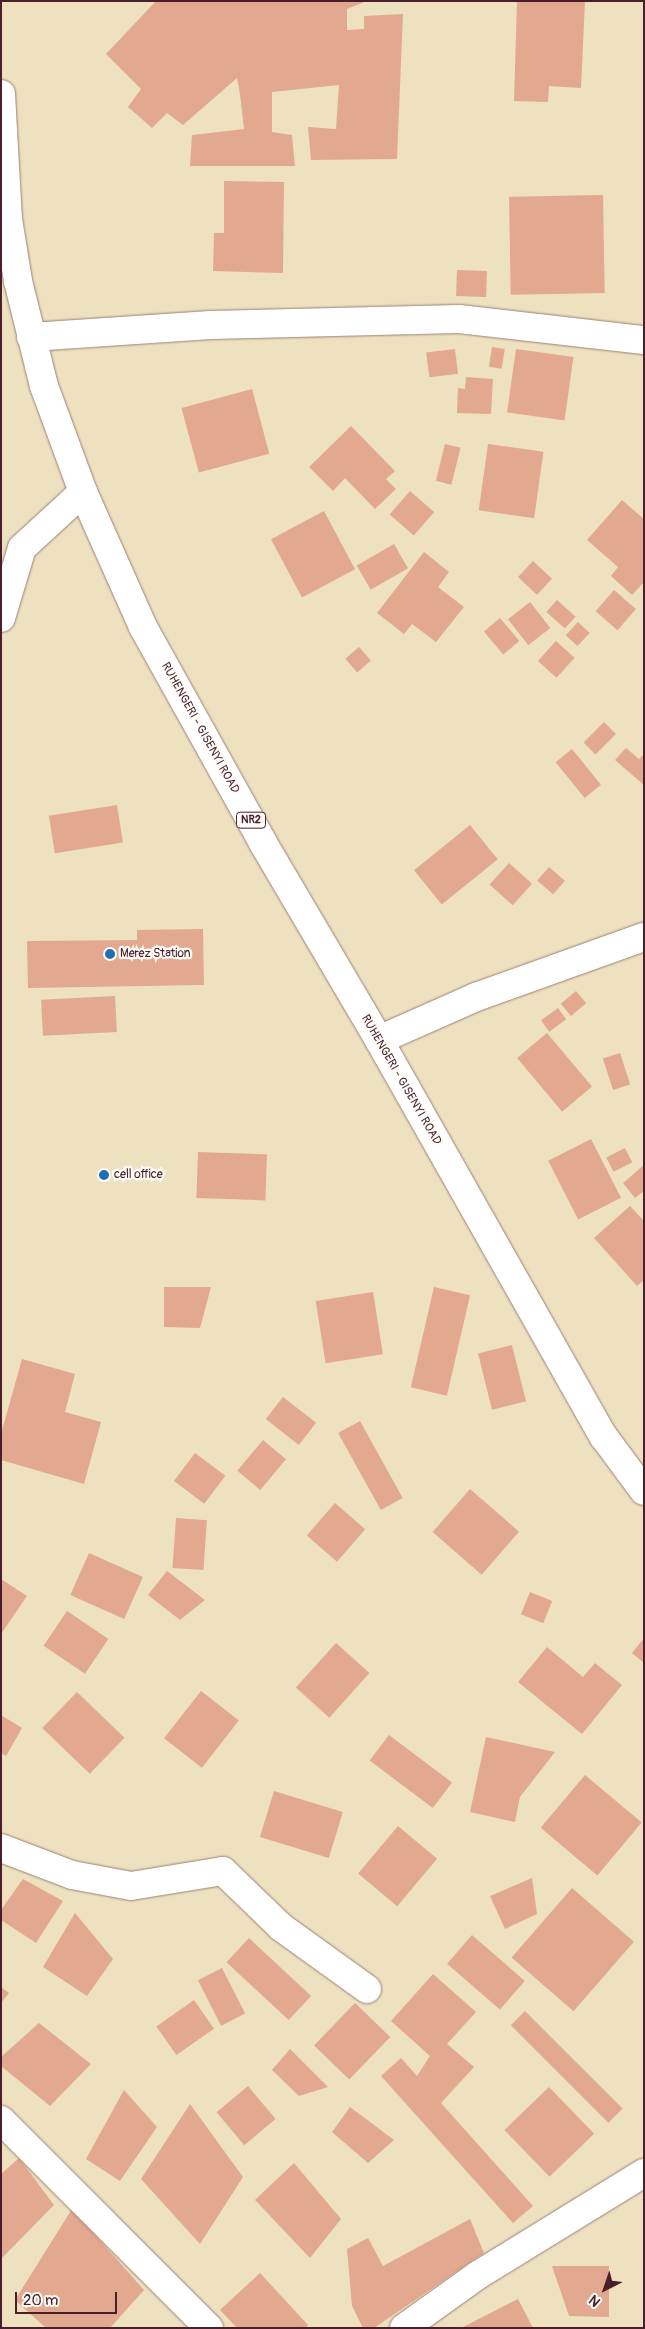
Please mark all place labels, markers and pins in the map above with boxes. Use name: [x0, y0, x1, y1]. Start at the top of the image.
place label: Merez Station: [120, 947, 191, 961]
marker: Merez Station: [104, 948, 116, 960]
place label: cell office: [114, 1168, 163, 1182]
marker: cell office: [98, 1169, 110, 1181]

